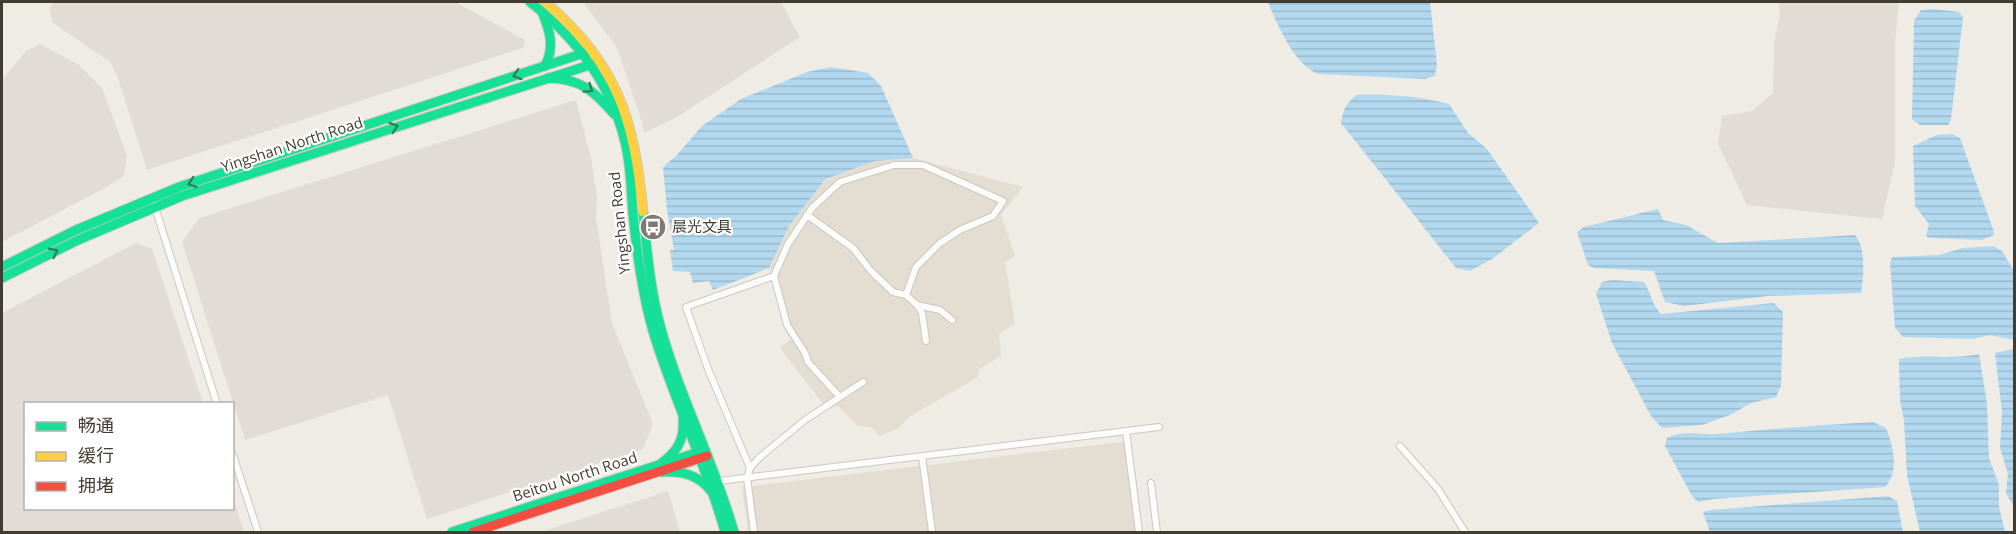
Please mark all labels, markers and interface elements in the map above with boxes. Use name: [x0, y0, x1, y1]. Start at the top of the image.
one-way arrow: [512, 68, 523, 81]
one-way arrow: [582, 82, 593, 93]
street label: Yingshan North Road: [218, 112, 365, 176]
one-way arrow: [388, 122, 399, 135]
street label: Yingshan Road: [604, 171, 634, 275]
one-way arrow: [187, 175, 198, 188]
bus stop icon: 晨光文具: [638, 212, 668, 242]
place label: 晨光文具: [672, 216, 732, 236]
one-way arrow: [47, 247, 58, 259]
legend: [24, 402, 234, 510]
text: 畅通: [78, 413, 114, 437]
text: 缓行: [78, 443, 114, 467]
street label: Beitou North Road: [510, 446, 640, 506]
text: 拥堵: [78, 473, 114, 497]

